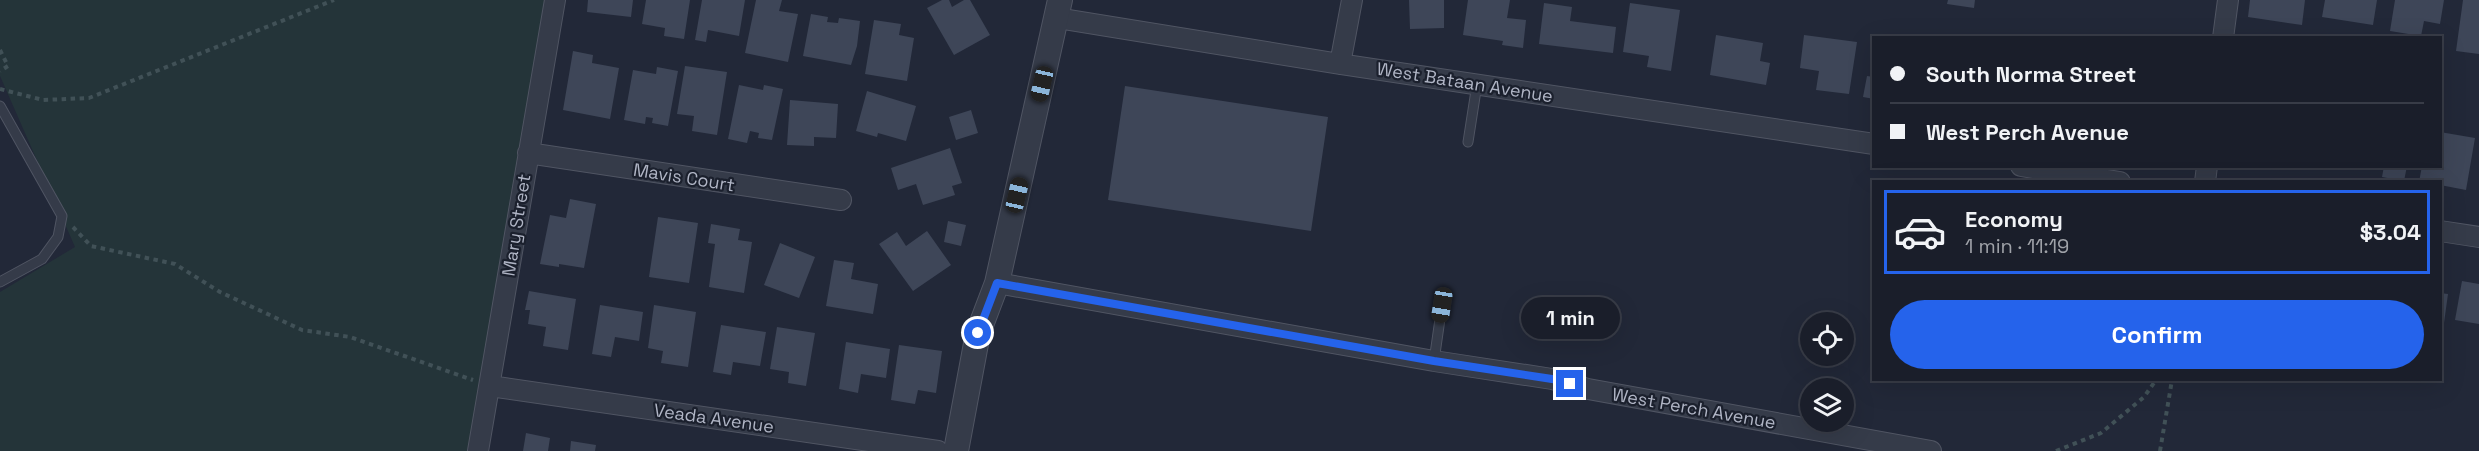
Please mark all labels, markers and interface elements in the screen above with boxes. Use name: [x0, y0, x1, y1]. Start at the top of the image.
street label: West Bataan Avenue: [1375, 57, 1555, 107]
text: South Norma Street: [1926, 60, 2136, 88]
car: [1029, 64, 1055, 104]
text: West Perch Avenue: [1926, 118, 2129, 146]
street label: Mavis Court: [632, 158, 736, 196]
street label: Mary Street: [497, 172, 535, 278]
car: [1004, 175, 1030, 215]
icon: car: [1893, 205, 1947, 259]
text: Economy: [1965, 205, 2063, 233]
text: $3.04: [2360, 218, 2421, 246]
text: 1 min · 11:19: [1965, 233, 2069, 259]
car: [1430, 286, 1454, 324]
callout: 1 min: [1520, 297, 1620, 339]
button: Confirm: [1890, 300, 2424, 369]
text: 1 min: [1546, 305, 1595, 331]
map controls: [1800, 312, 1854, 432]
button: locate: [1800, 312, 1854, 366]
route start: [964, 319, 991, 346]
route end: [1556, 370, 1583, 397]
button: layers: [1800, 378, 1854, 432]
street label: West Perch Avenue: [1610, 382, 1778, 434]
street label: Veada Avenue: [652, 398, 776, 438]

